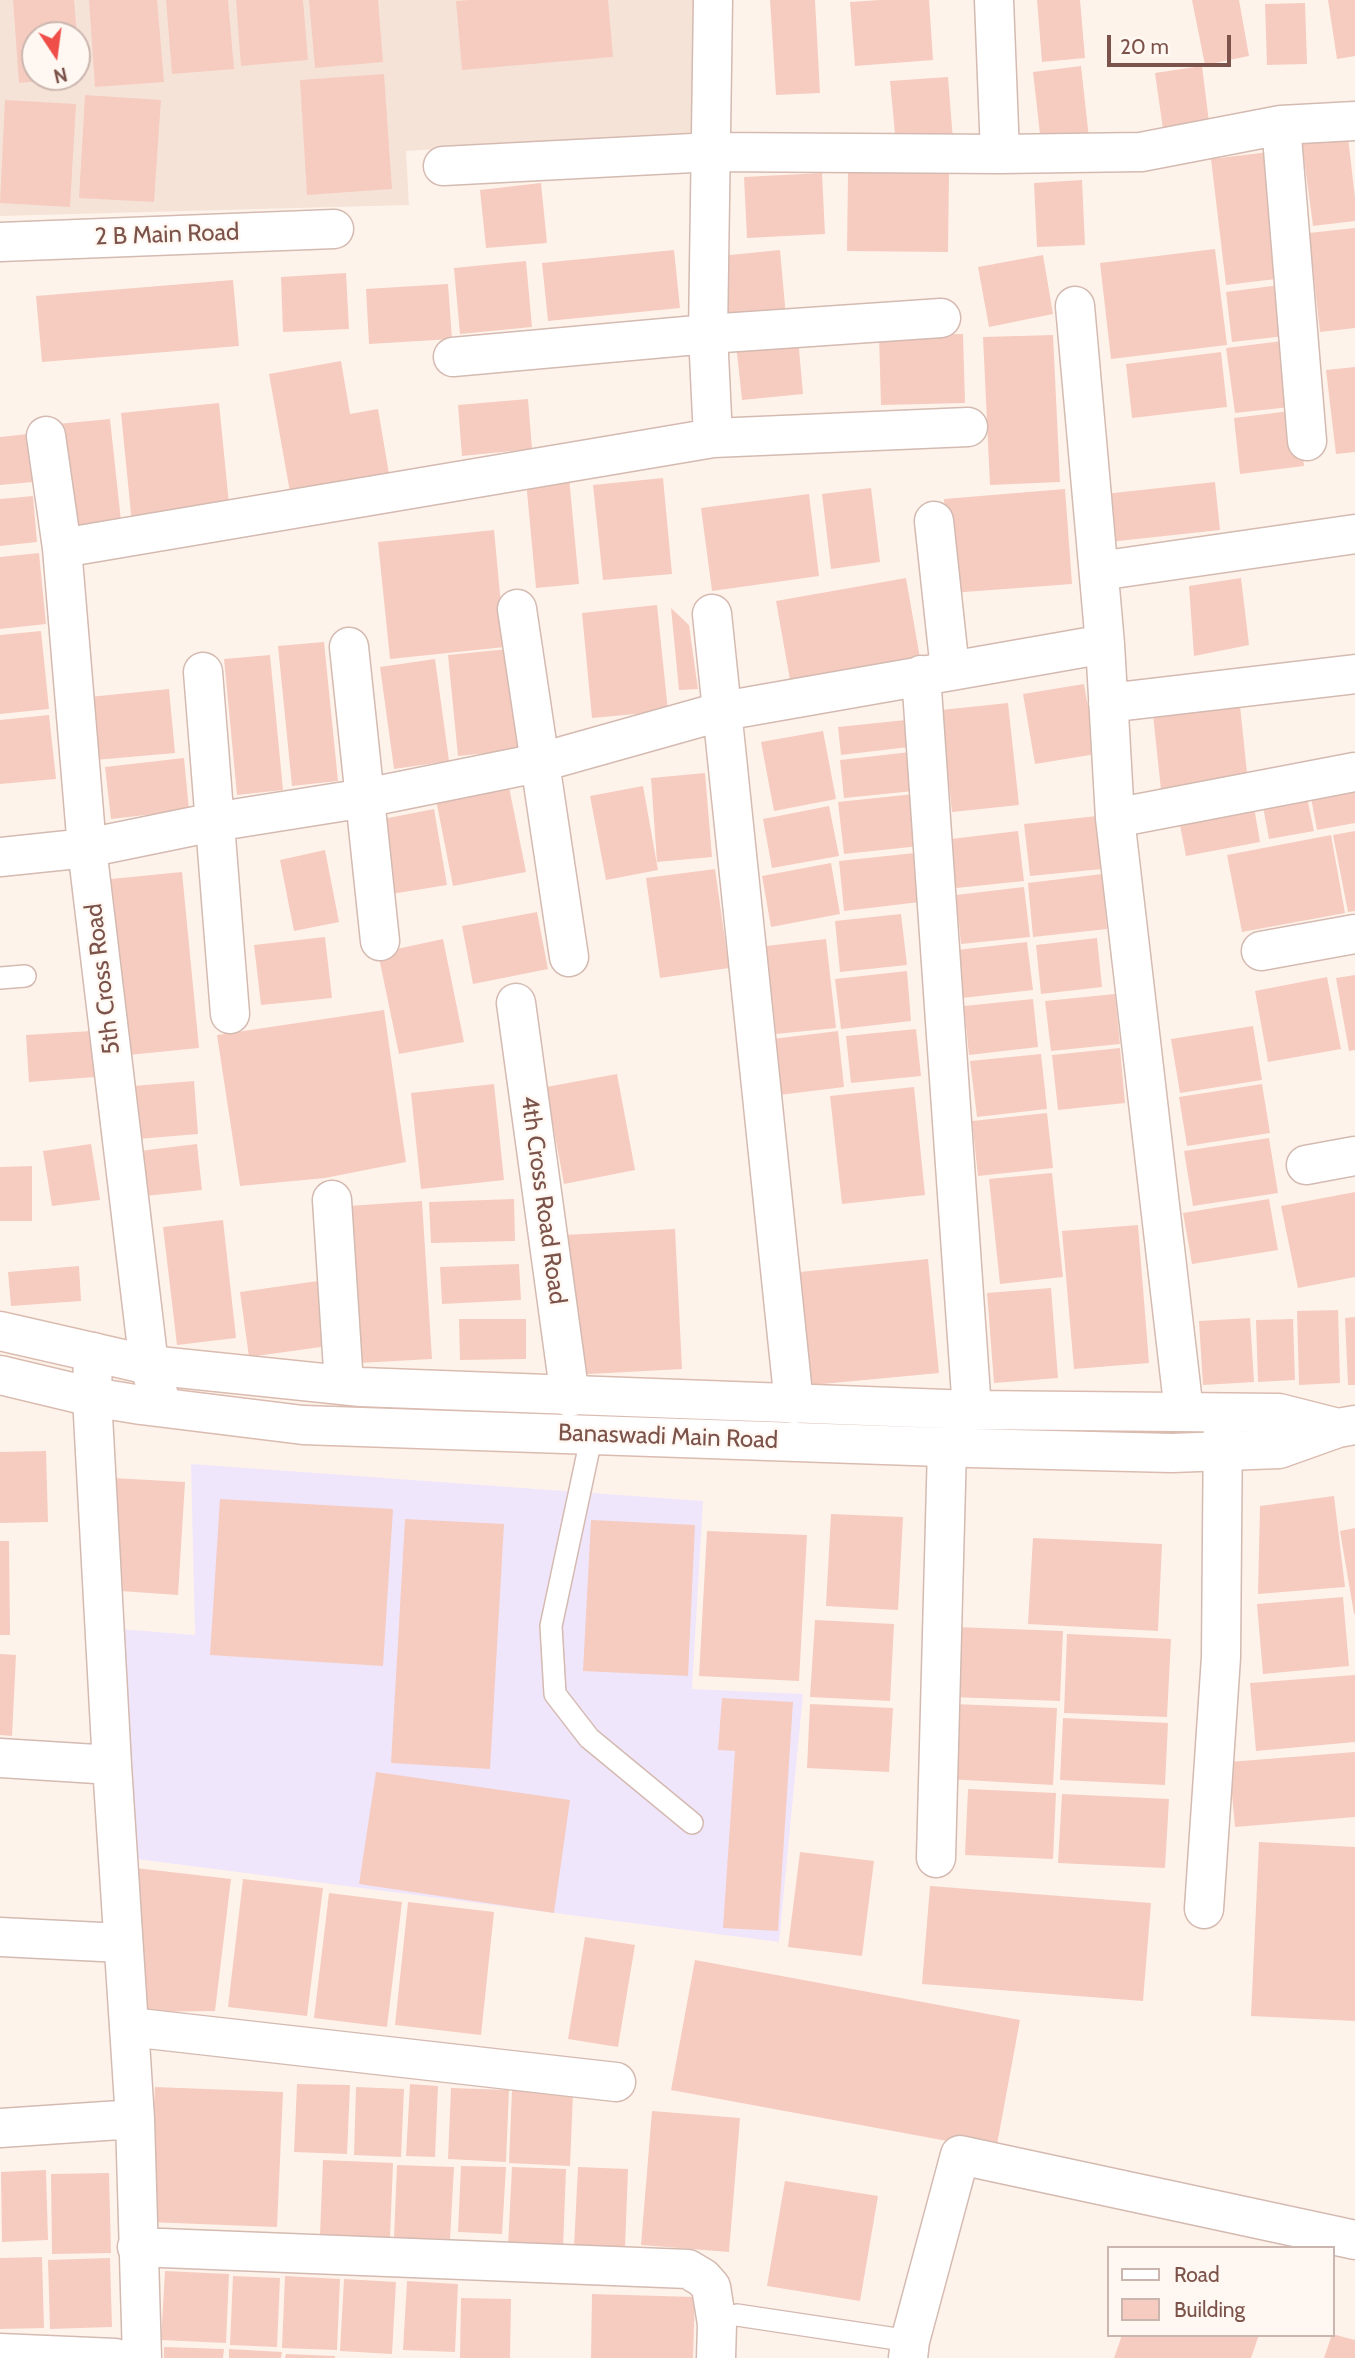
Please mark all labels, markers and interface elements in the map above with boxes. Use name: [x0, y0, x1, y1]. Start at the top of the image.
north arrow: [21, 21, 91, 91]
scale bar: [1110, 21, 1234, 65]
text: 20 m: [1120, 34, 1169, 59]
text: N: [51, 62, 70, 88]
street label: 2 B Main Road: [94, 218, 240, 252]
street label: 5th Cross Road: [79, 902, 127, 1056]
street label: 4th Cross Road Road: [514, 1094, 572, 1306]
street label: Banaswadi Main Road: [557, 1419, 779, 1455]
legend: [1106, 2246, 1334, 2337]
text: Road: [1174, 2262, 1220, 2287]
text: Building: [1174, 2297, 1245, 2322]

